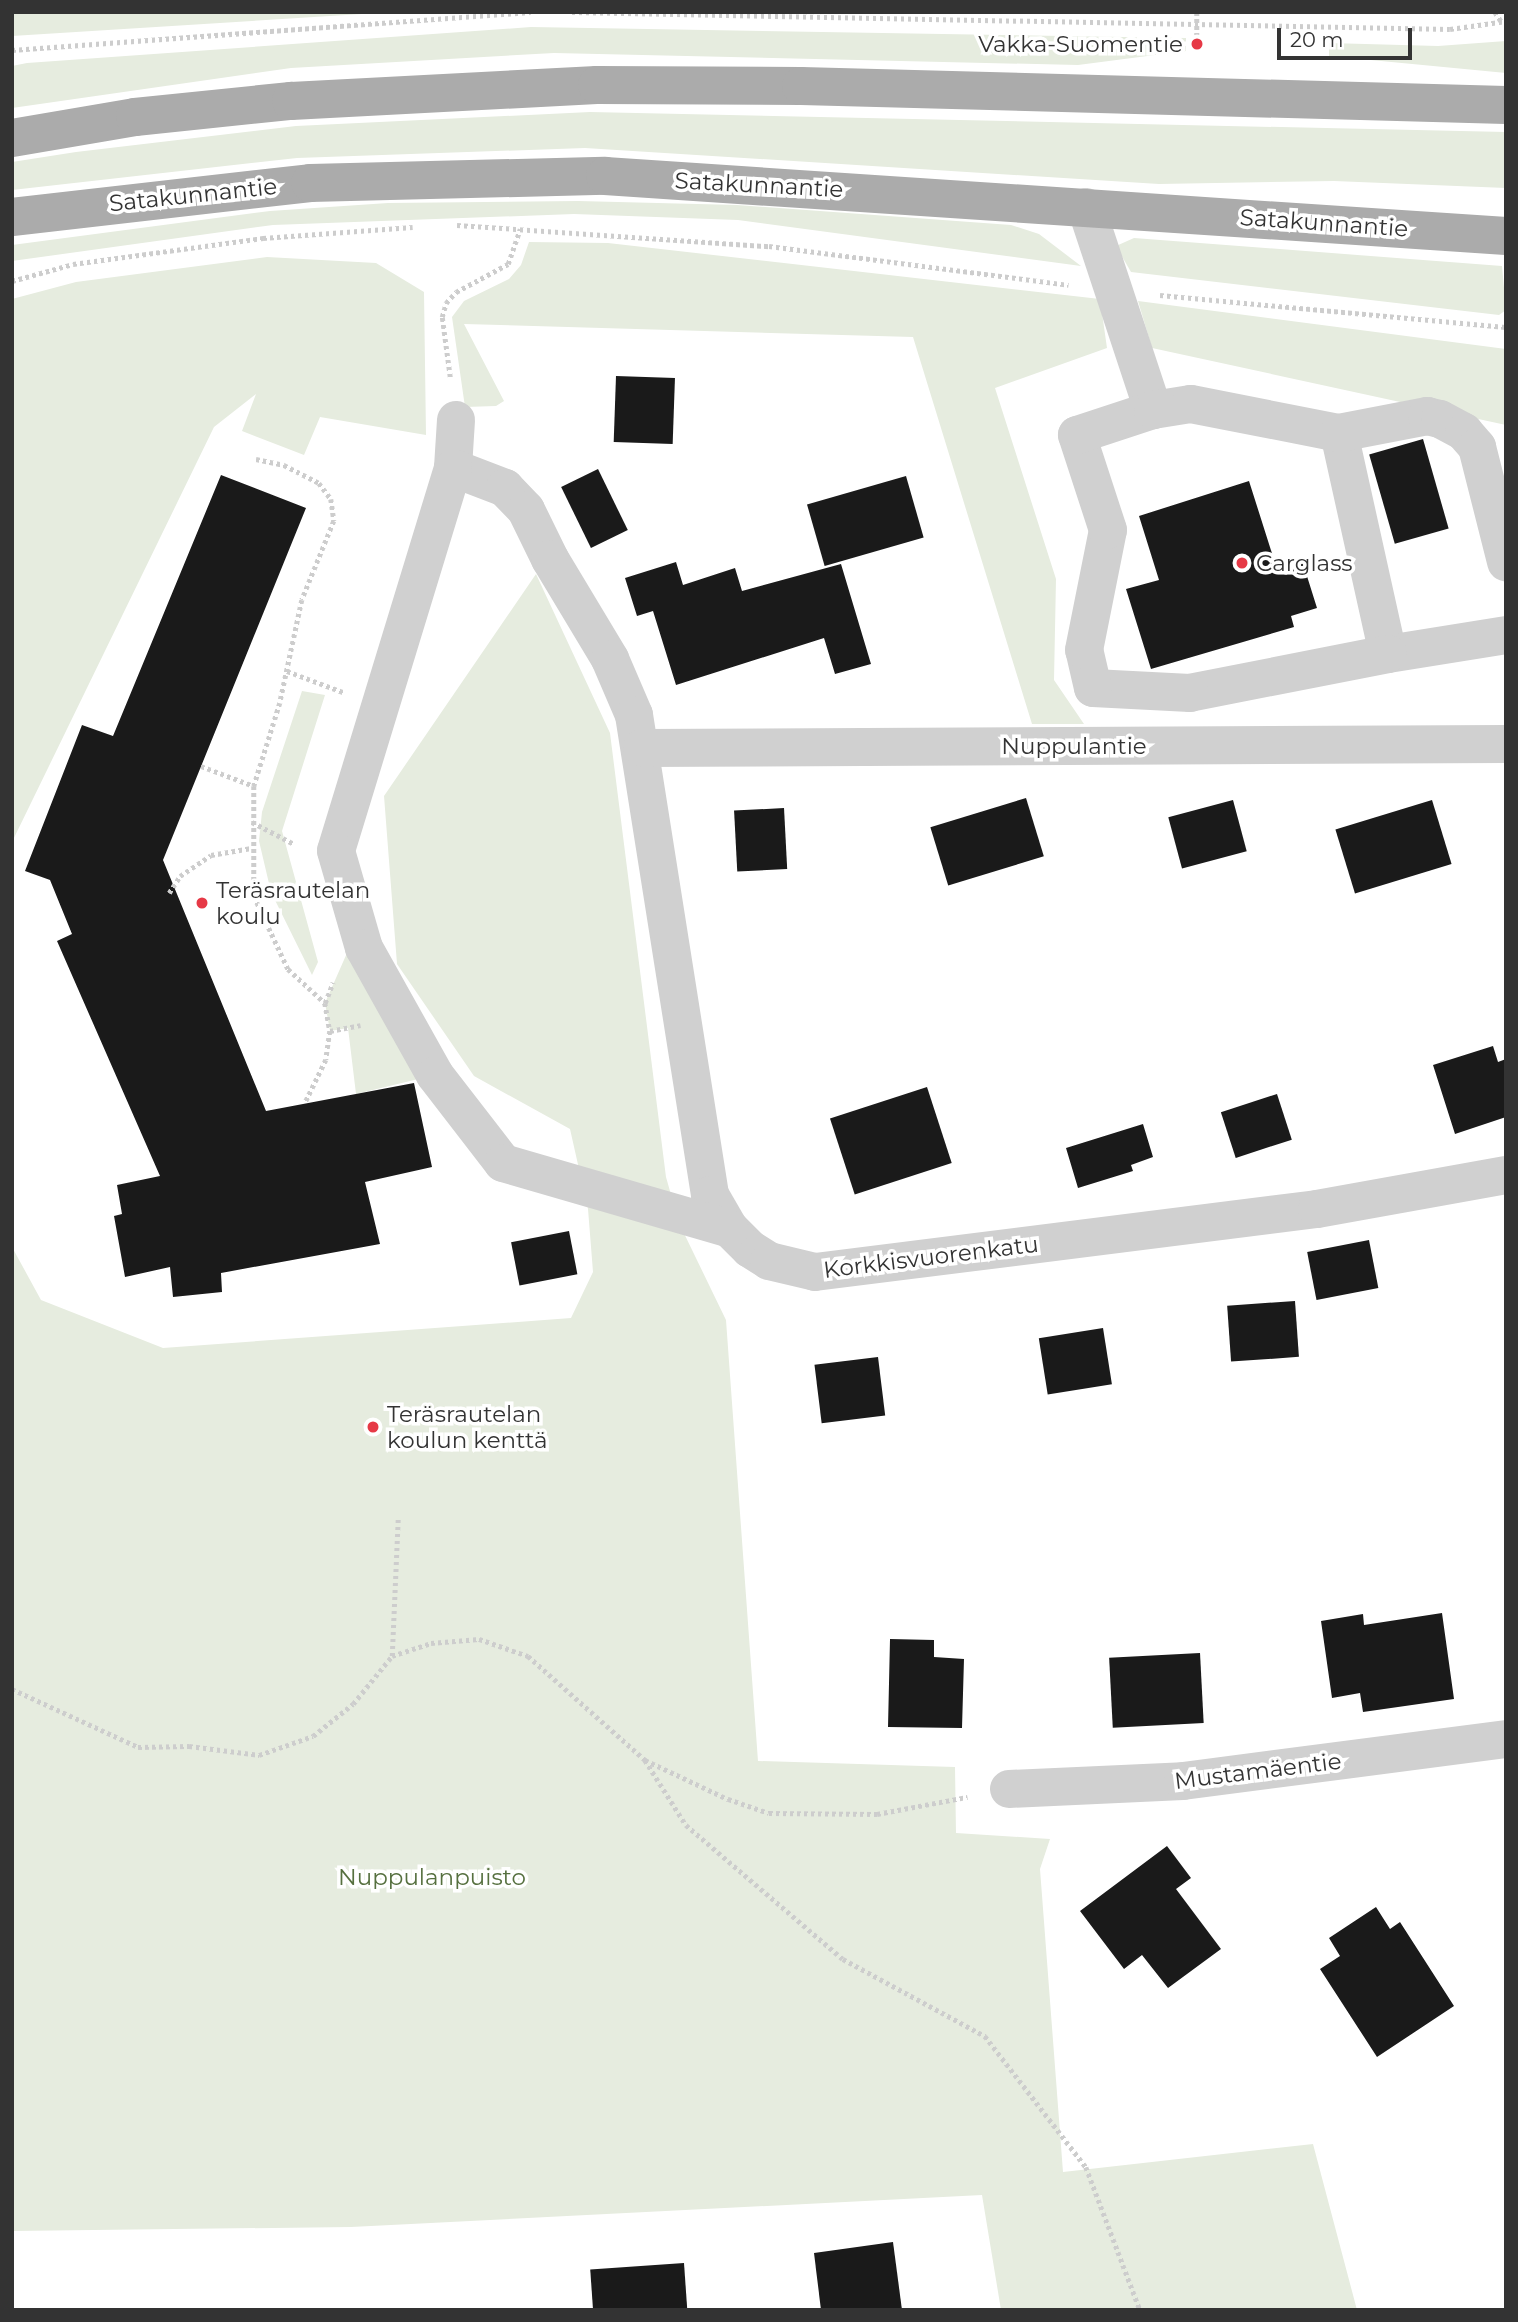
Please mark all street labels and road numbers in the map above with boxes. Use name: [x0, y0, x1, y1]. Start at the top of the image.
street label: Satakunnantie: [674, 167, 844, 203]
street label: Satakunnantie: [108, 172, 278, 218]
street label: Satakunnantie: [1239, 203, 1409, 243]
street label: Nuppulantie: [1001, 732, 1147, 760]
street label: Korkkisvuorenkatu: [822, 1230, 1040, 1284]
street label: Mustamäentie: [1173, 1747, 1343, 1795]

